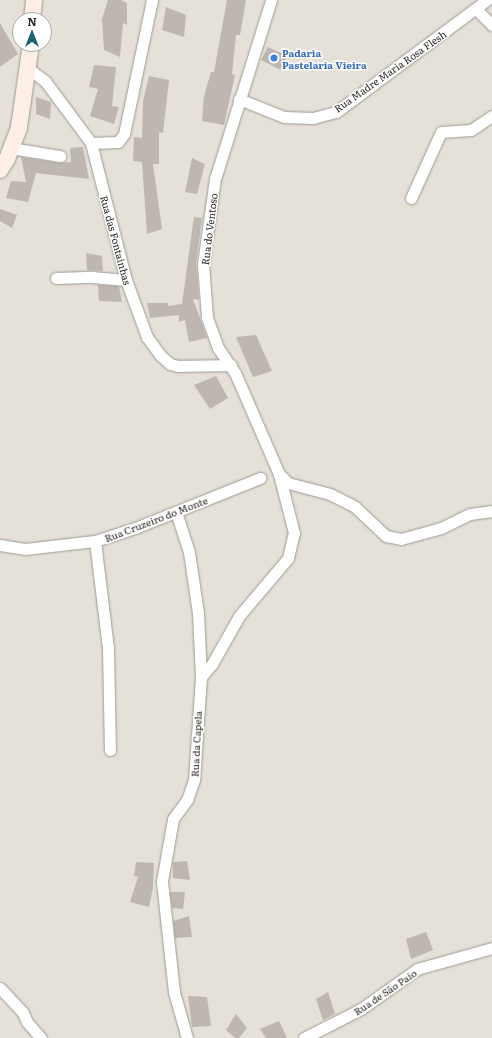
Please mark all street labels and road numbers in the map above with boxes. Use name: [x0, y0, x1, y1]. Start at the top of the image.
street label: Rua Madre Maria Rosa Flesh: [332, 28, 448, 114]
street label: Rua do Ventoso: [199, 192, 219, 266]
street label: Rua das Fontainhas: [98, 194, 134, 286]
street label: Rua Cruzeiro do Monte: [103, 494, 209, 544]
street label: Rua da Capela: [188, 711, 204, 777]
street label: Rua de São Paio: [351, 967, 419, 1017]

